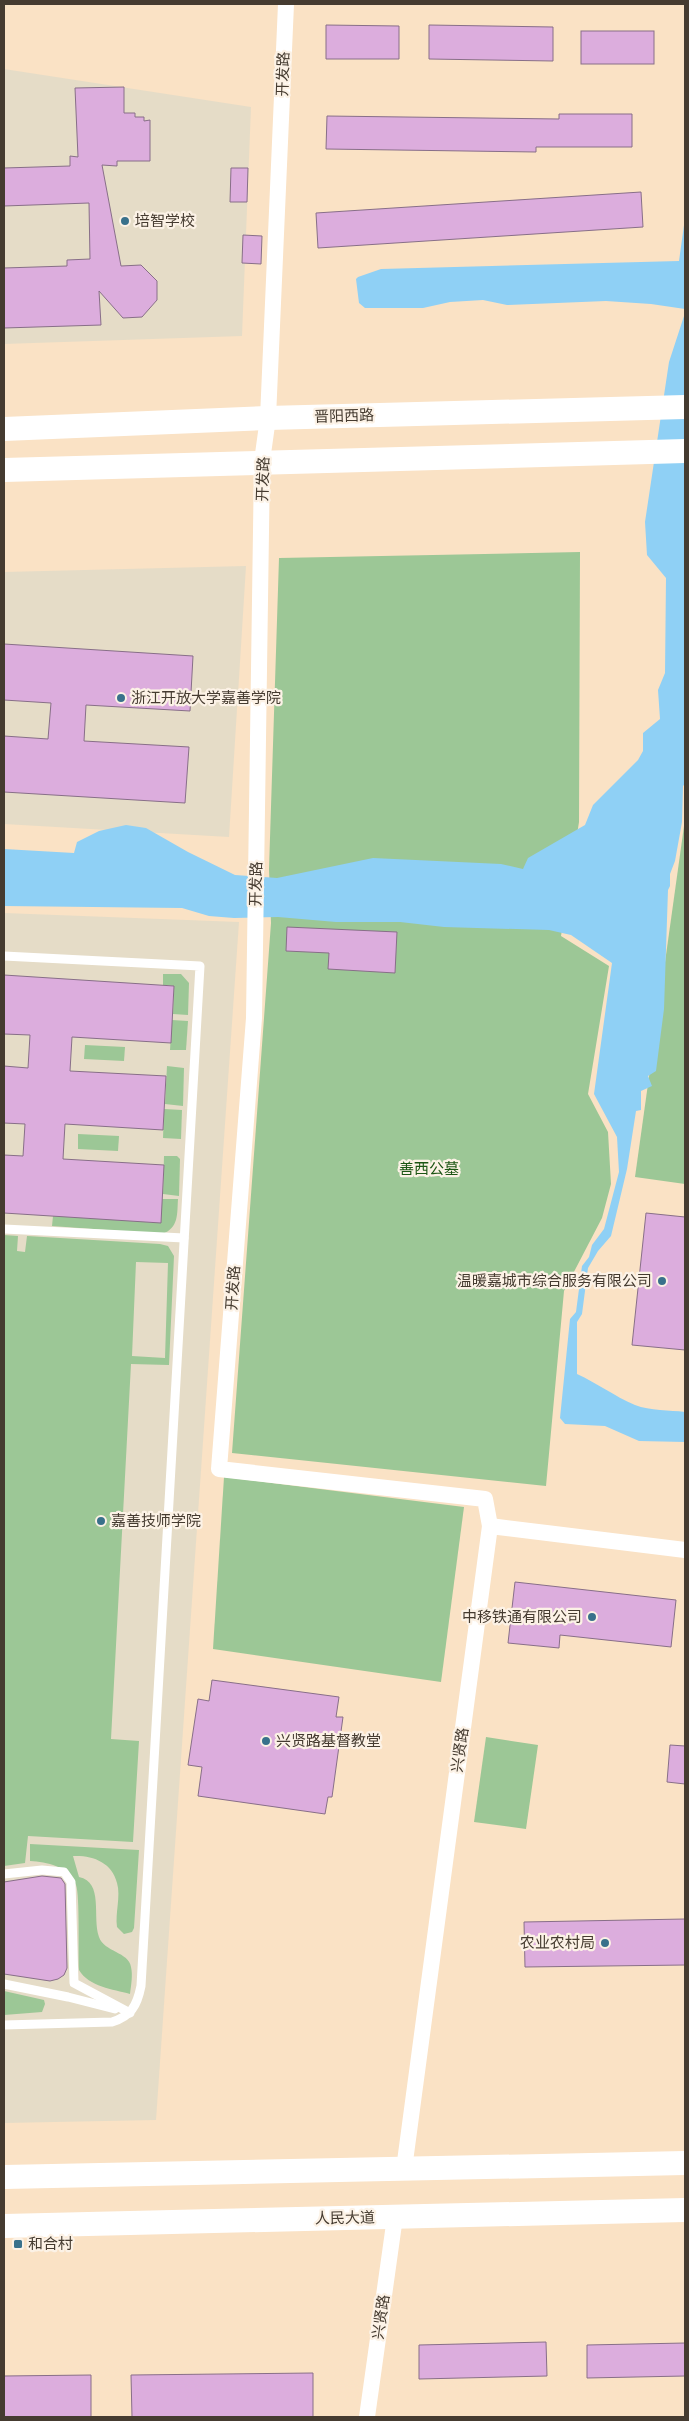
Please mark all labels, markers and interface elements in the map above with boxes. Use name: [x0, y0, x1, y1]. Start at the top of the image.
street label: 开发路: [273, 51, 293, 97]
place label: 培智学校: [135, 212, 195, 230]
marker: 培智学校: [119, 215, 131, 227]
street label: 晋阳西路: [314, 406, 374, 426]
street label: 开发路: [253, 456, 273, 502]
place label: 浙江开放大学嘉善学院: [131, 689, 281, 707]
marker: 浙江开放大学嘉善学院: [115, 692, 127, 704]
street label: 开发路: [247, 861, 265, 907]
park label: 善西公墓: [399, 1160, 459, 1178]
street label: 开发路: [222, 1265, 244, 1311]
place label: 温暖嘉城市综合服务有限公司: [457, 1272, 652, 1290]
marker: 温暖嘉城市综合服务有限公司: [656, 1275, 668, 1287]
place label: 嘉善技师学院: [111, 1512, 201, 1530]
marker: 嘉善技师学院: [95, 1515, 107, 1527]
place label: 中移铁通有限公司: [462, 1608, 582, 1626]
marker: 中移铁通有限公司: [586, 1611, 598, 1623]
street label: 兴贤路: [448, 1726, 472, 1774]
place label: 兴贤路基督教堂: [276, 1732, 381, 1750]
marker: 兴贤路基督教堂: [260, 1735, 272, 1747]
place label: 农业农村局: [520, 1934, 595, 1952]
marker: 农业农村局: [599, 1937, 611, 1949]
street label: 人民大道: [315, 2208, 375, 2228]
place label: 和合村: [28, 2235, 73, 2253]
marker: 和合村: [12, 2238, 24, 2250]
street label: 兴贤路: [369, 2293, 393, 2341]

